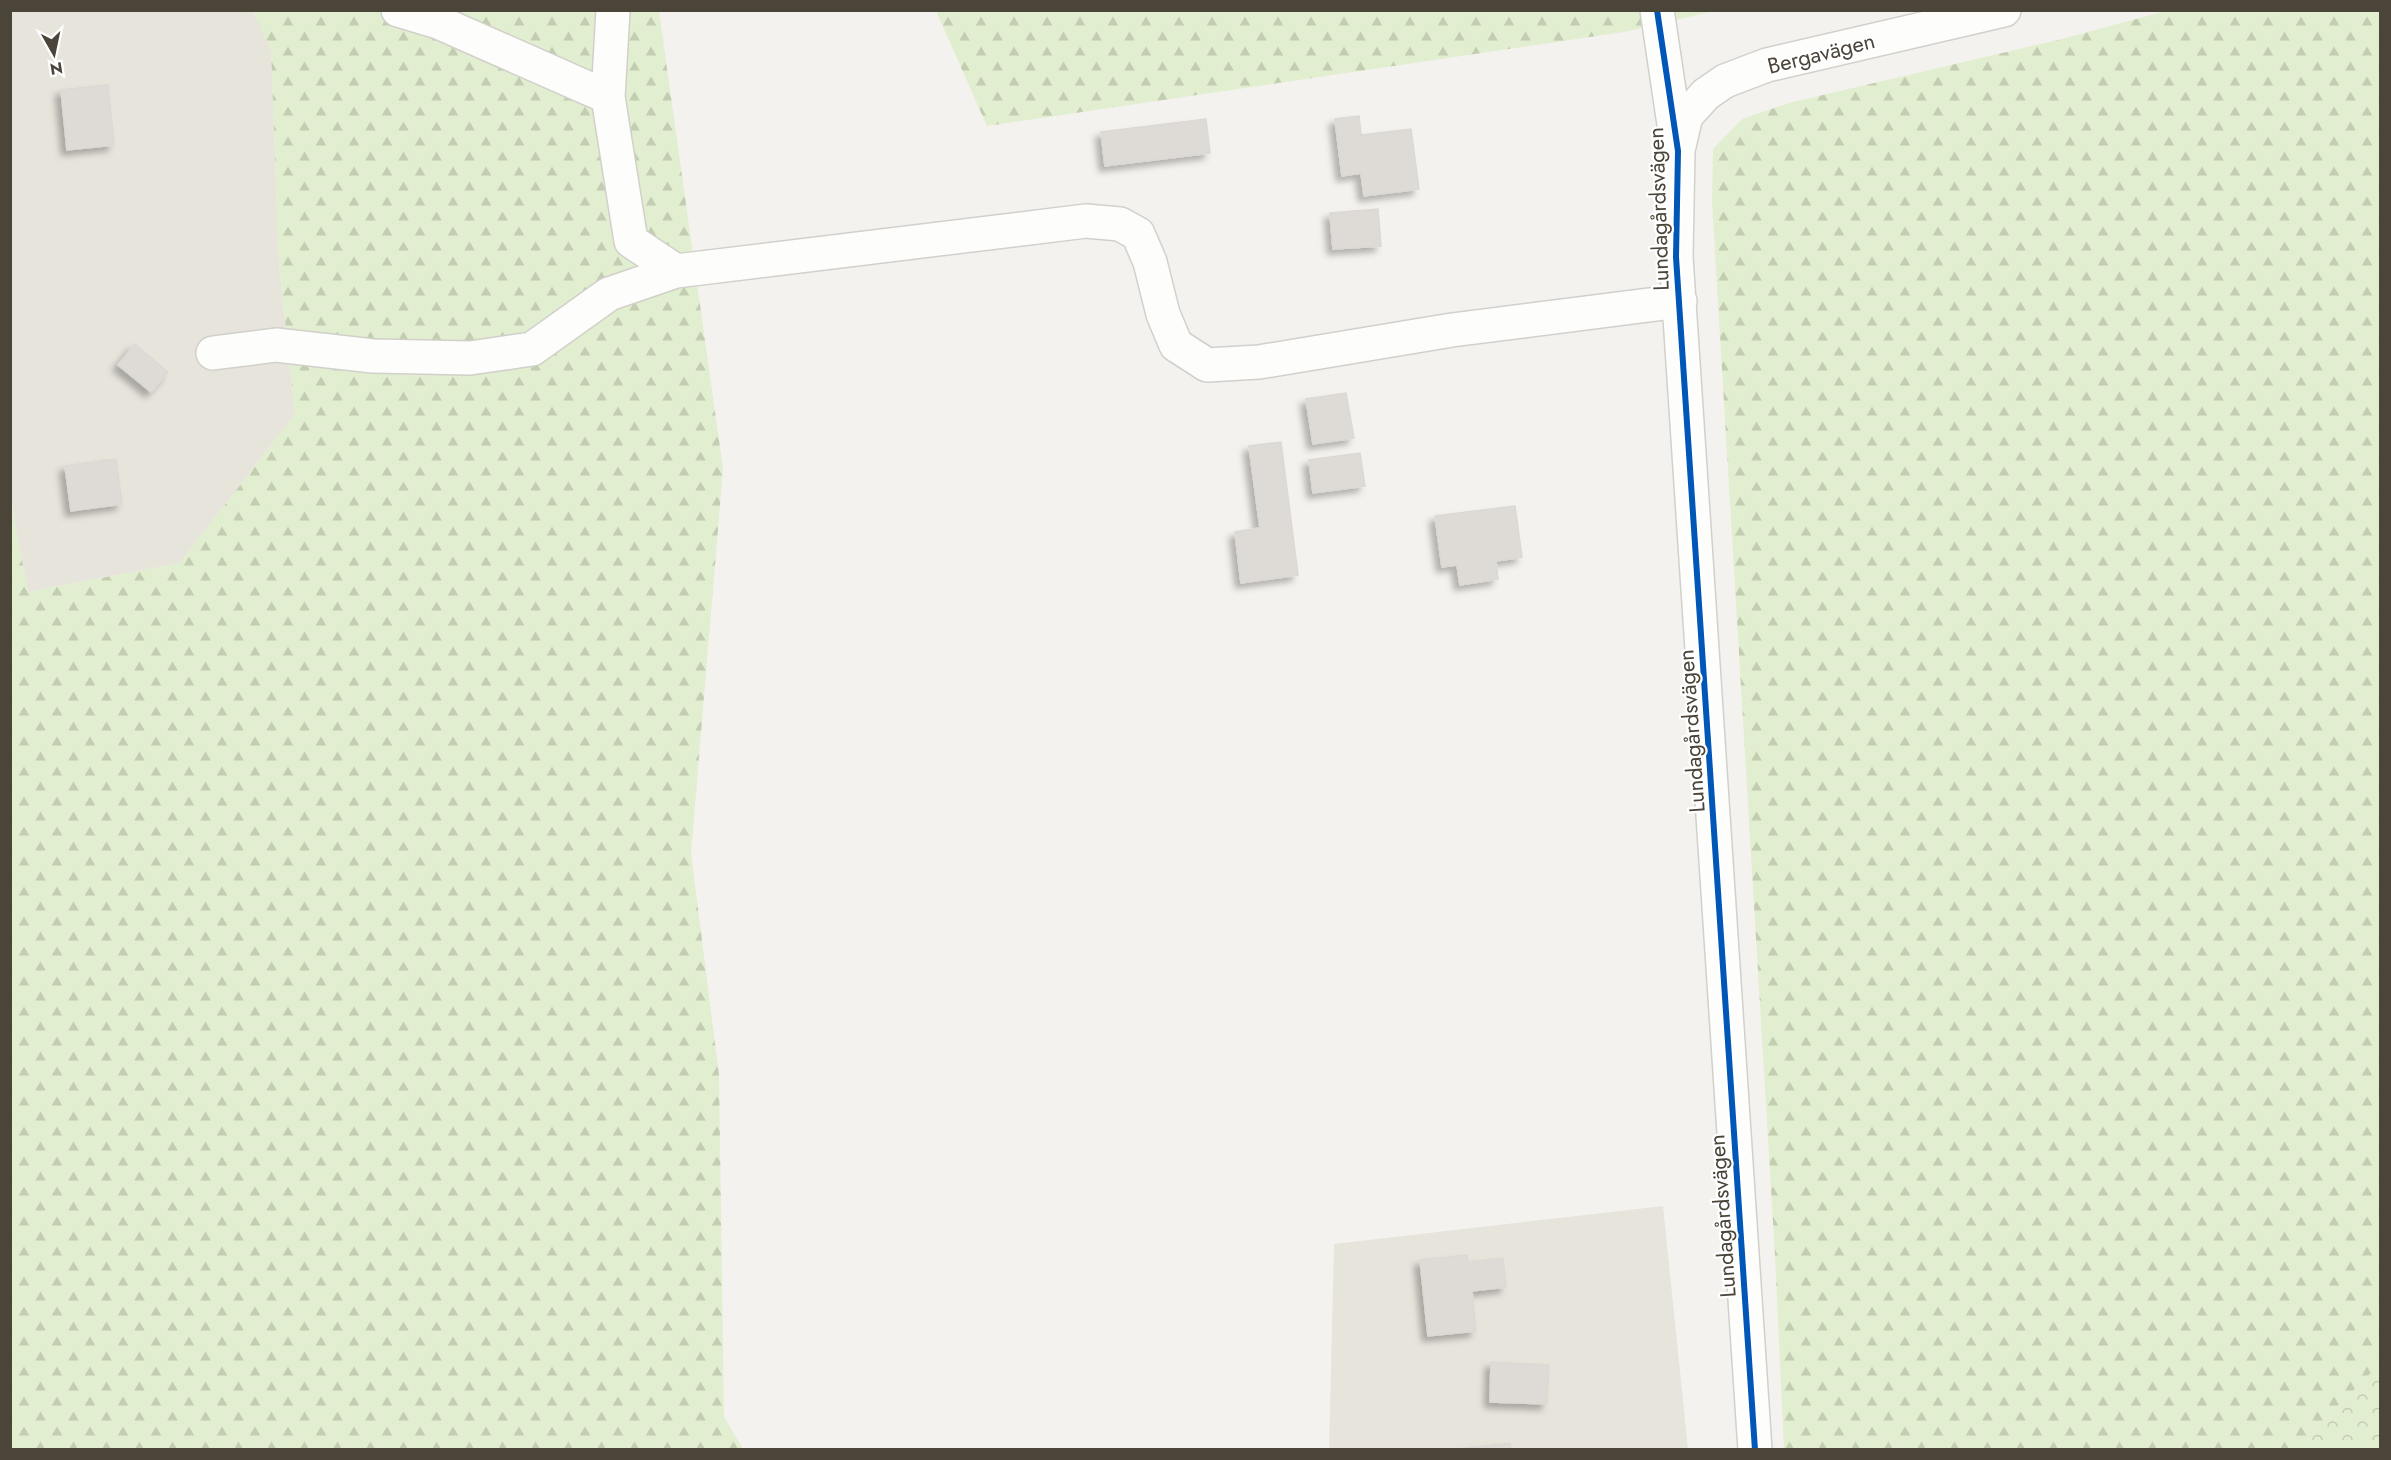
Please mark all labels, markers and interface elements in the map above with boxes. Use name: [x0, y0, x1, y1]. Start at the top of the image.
north arrow: [24, 24, 84, 84]
street label: Bergavägen: [1764, 24, 1878, 82]
text: N: [48, 56, 64, 81]
street label: Lundagårdsvägen: [1639, 127, 1677, 291]
street label: Lundagårdsvägen: [1669, 648, 1713, 814]
street label: Lundagårdsvägen: [1700, 1133, 1744, 1299]

